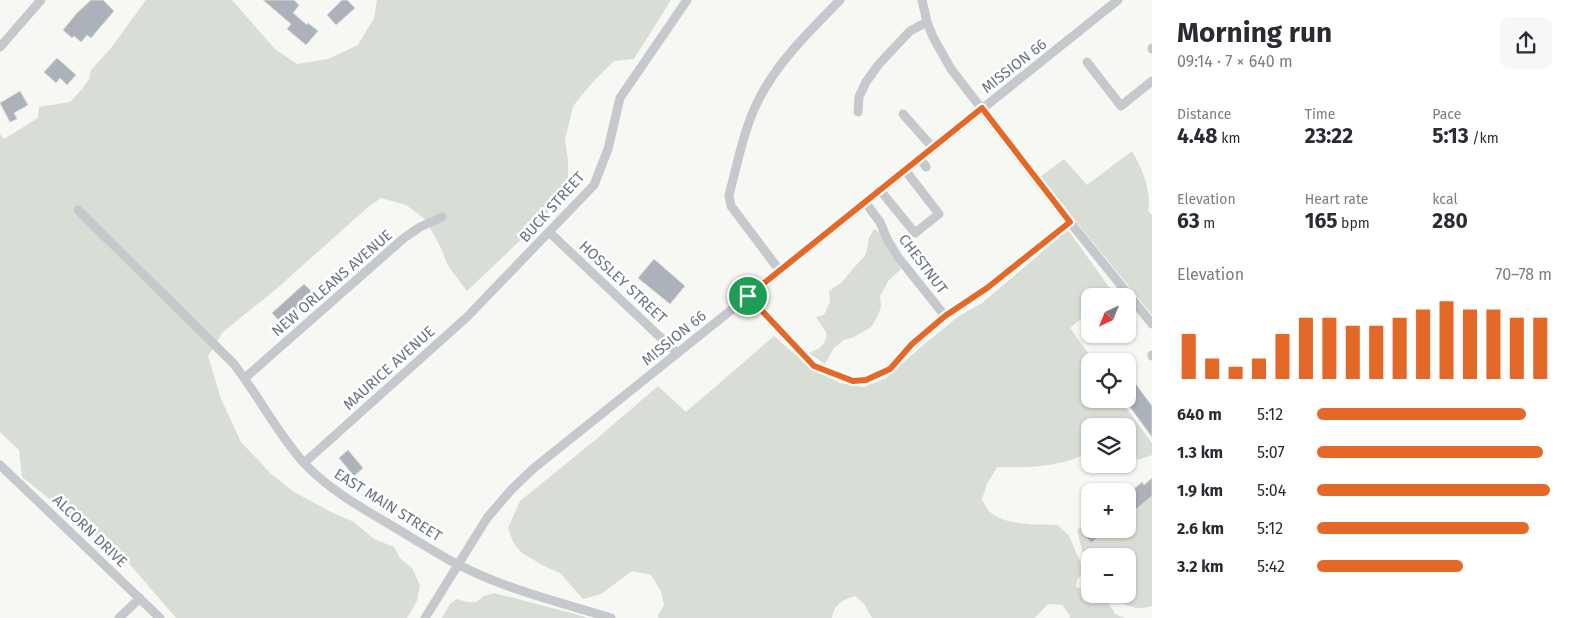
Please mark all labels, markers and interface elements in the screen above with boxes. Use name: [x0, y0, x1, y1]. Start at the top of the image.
text: Morning run: [1177, 16, 1332, 49]
button: share: [1500, 17, 1552, 69]
street label: MISSION 66: [978, 35, 1050, 97]
text: 09:14 · 7 × 640 m: [1177, 52, 1293, 71]
text: Distance: [1177, 106, 1231, 123]
text: Time: [1305, 106, 1335, 123]
text: Pace: [1432, 106, 1461, 123]
text: 4.48: [1177, 123, 1218, 149]
text: 23:22: [1305, 123, 1353, 149]
text: 5:13: [1432, 123, 1469, 149]
text: km: [1218, 130, 1240, 147]
text: /km: [1469, 130, 1499, 147]
street label: BUCK STREET: [516, 168, 589, 246]
text: Elevation: [1177, 191, 1236, 208]
text: Heart rate: [1305, 191, 1368, 208]
text: kcal: [1432, 191, 1458, 208]
text: 63: [1177, 208, 1200, 234]
text: 165: [1305, 208, 1337, 234]
text: 280: [1432, 208, 1468, 234]
text: m: [1200, 215, 1215, 232]
text: bpm: [1337, 215, 1370, 232]
street label: NEW ORLEANS AVENUE: [268, 226, 396, 340]
street label: CHESTNUT: [895, 231, 951, 298]
street label: HOSSLEY STREET: [576, 237, 671, 327]
text: Elevation: [1177, 265, 1244, 284]
text: 70–78 m: [1495, 265, 1552, 284]
pin: [727, 275, 769, 317]
icon: arrive: [734, 282, 762, 310]
north arrow: [1081, 288, 1136, 342]
map controls: [1081, 288, 1136, 603]
street label: MISSION 66: [638, 307, 710, 369]
street label: MAURICE AVENUE: [340, 322, 438, 414]
button: locate: [1081, 353, 1136, 408]
text: 640 m: [1177, 405, 1222, 424]
text: 5:12: [1257, 405, 1283, 424]
button: layers: [1081, 418, 1136, 473]
text: 1.3 km: [1177, 443, 1223, 462]
text: 5:07: [1257, 443, 1285, 462]
street label: EAST MAIN STREET: [331, 465, 445, 546]
text: 1.9 km: [1177, 481, 1223, 500]
text: 5:04: [1257, 481, 1286, 500]
button: +: [1081, 483, 1136, 538]
street label: ALCORN DRIVE: [49, 491, 131, 571]
text: 2.6 km: [1177, 519, 1224, 538]
text: 5:12: [1257, 519, 1283, 538]
button: −: [1081, 548, 1136, 603]
text: 3.2 km: [1177, 557, 1224, 576]
text: 5:42: [1257, 557, 1285, 576]

